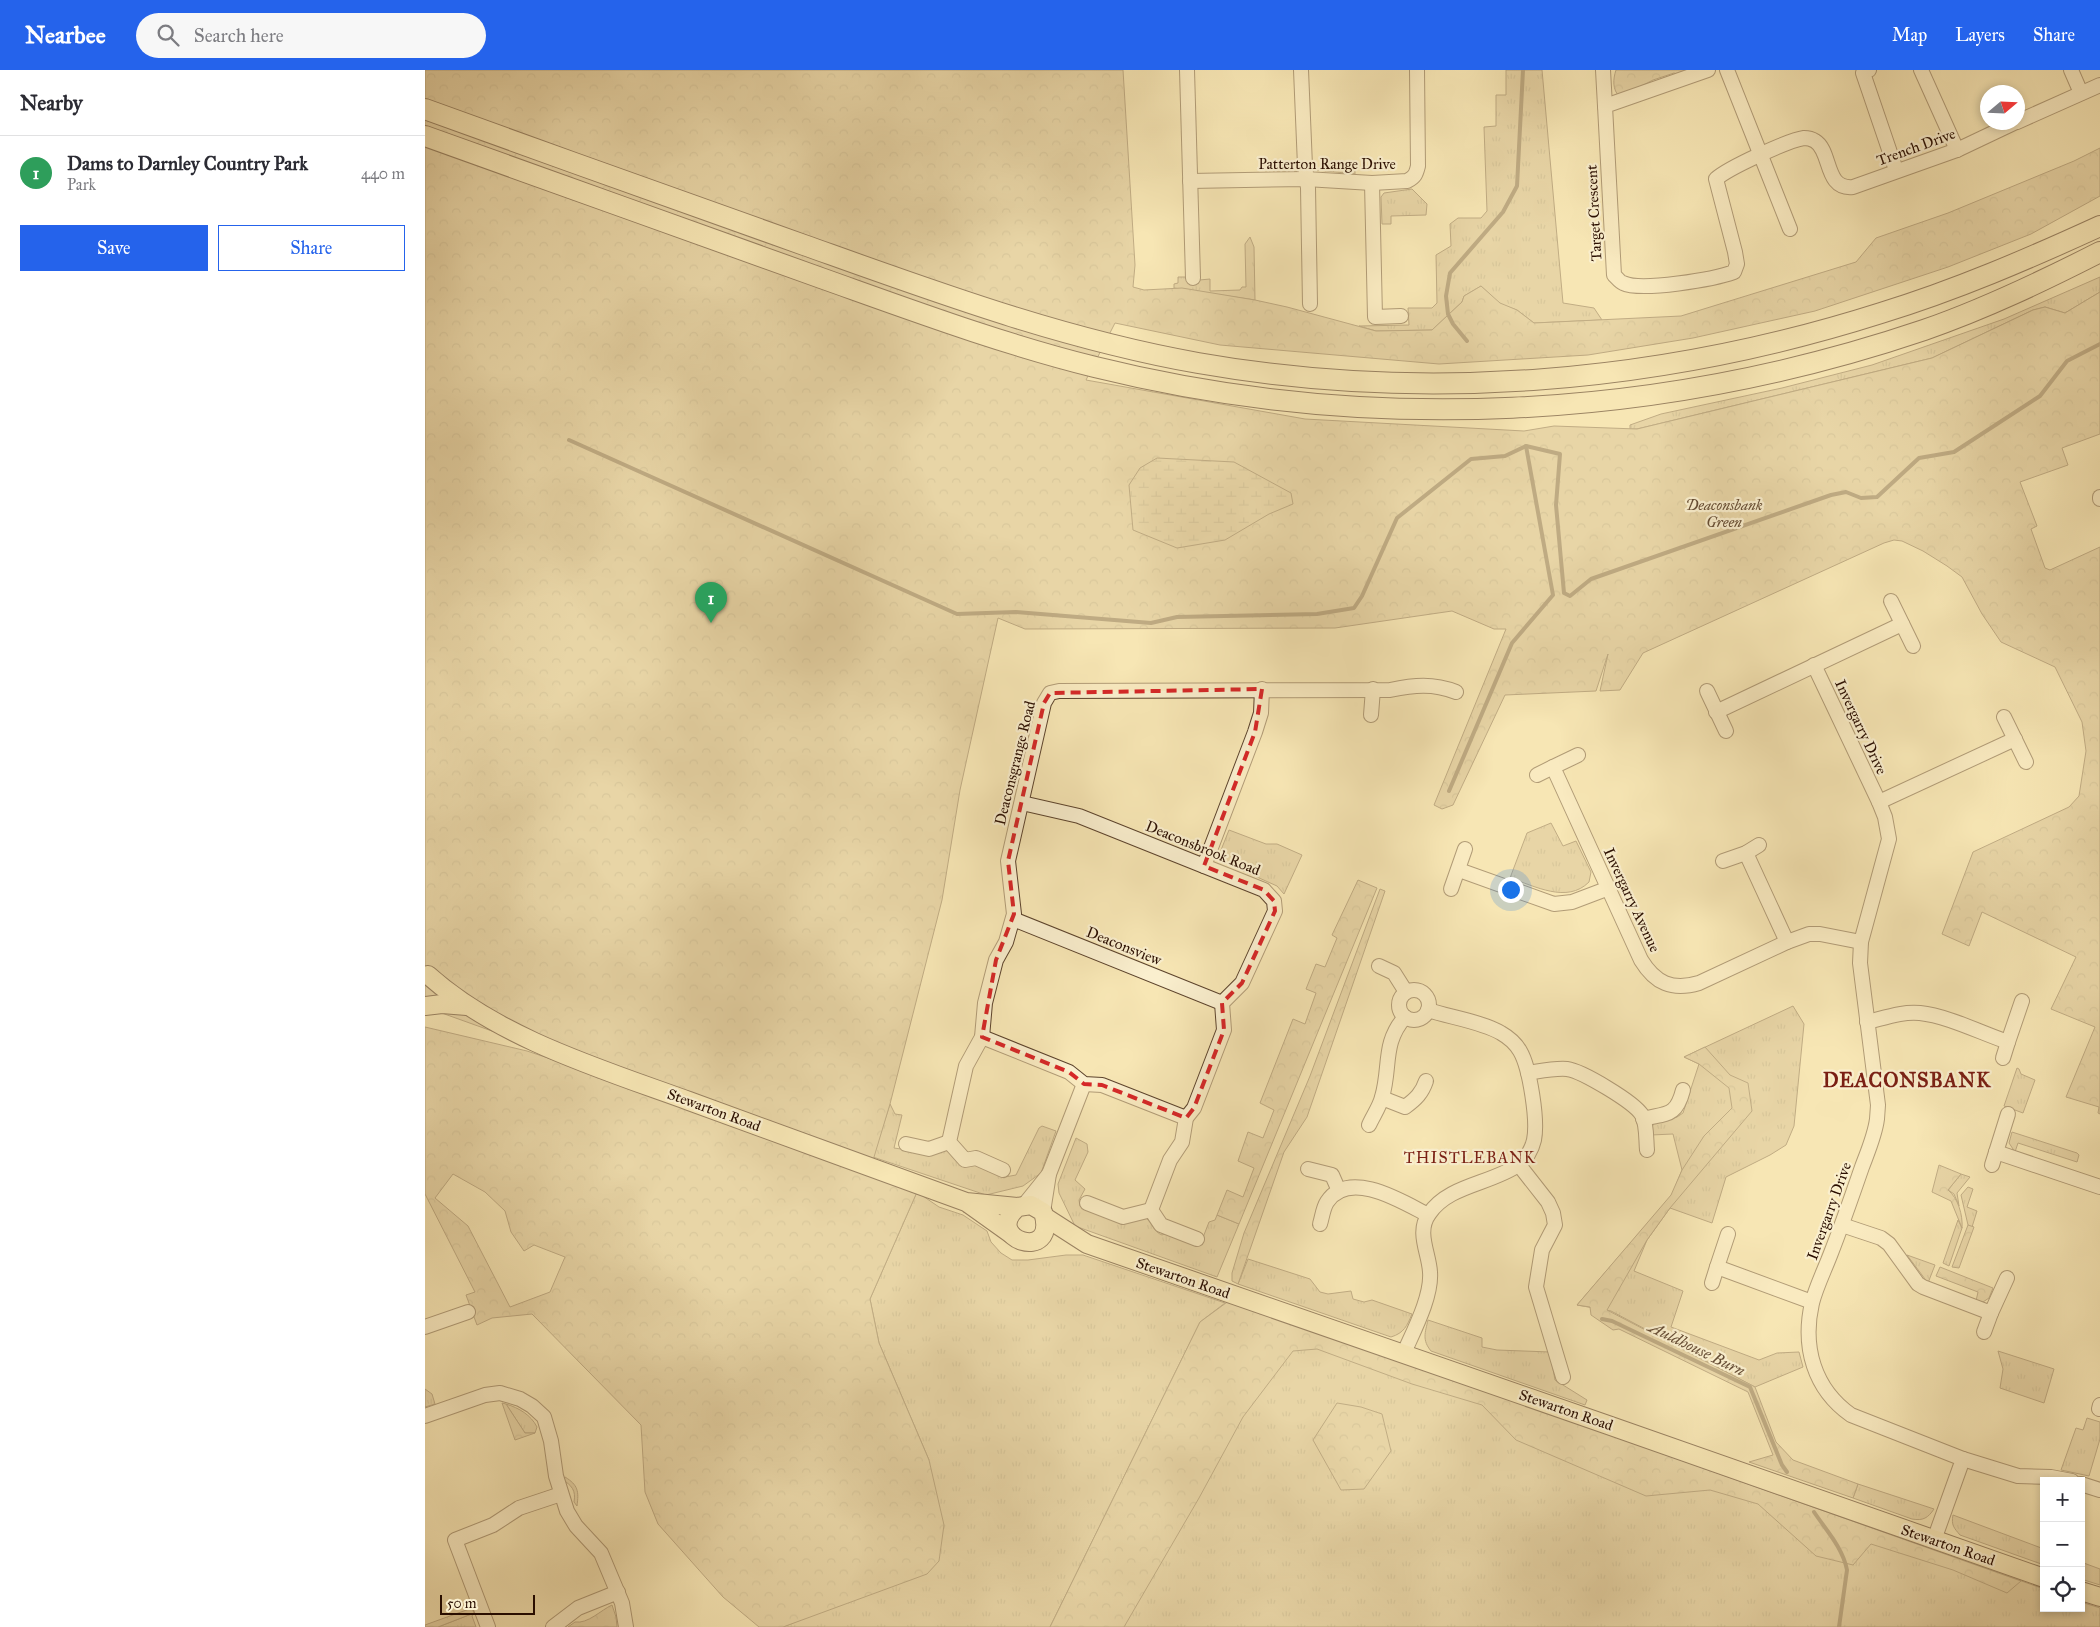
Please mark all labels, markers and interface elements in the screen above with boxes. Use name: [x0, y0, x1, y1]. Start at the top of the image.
search box: [136, 13, 486, 58]
text: Nearbee: [25, 20, 106, 50]
icon: search: [154, 21, 182, 49]
text: Search here: [194, 24, 284, 47]
text: Map: [1892, 24, 1927, 46]
text: Layers: [1955, 24, 2005, 46]
text: Share: [2033, 24, 2075, 46]
north arrow: [1980, 85, 2025, 130]
text: Nearby: [20, 90, 83, 116]
street label: Trench Drive: [1874, 124, 1958, 170]
text: Dams to Darnley Country Park: [67, 152, 308, 175]
street label: Patterton Range Drive: [1258, 155, 1396, 173]
text: 1: [33, 164, 39, 183]
text: 440 m: [361, 164, 405, 183]
street label: Target Crescent: [1582, 164, 1606, 262]
text: Park: [67, 175, 96, 194]
button: Save: [20, 225, 208, 271]
button: Share: [218, 225, 405, 271]
park label: Deaconsbank Green: [1685, 496, 1763, 531]
pin: 1: [695, 582, 727, 623]
street label: Invergarry Drive: [1831, 677, 1891, 777]
street label: Deaconsgrange Road: [991, 699, 1039, 827]
street label: Deaconsbrook Road: [1143, 817, 1263, 879]
street label: Invergarry Avenue: [1600, 845, 1664, 955]
your location: [1498, 877, 1524, 903]
street label: Deaconsview: [1084, 923, 1164, 969]
district label: DEACONSBANK: [1823, 1068, 1991, 1092]
street label: Stewarton Road: [665, 1085, 764, 1135]
district label: THISTLEBANK: [1404, 1148, 1536, 1167]
street label: Invergarry Drive: [1803, 1160, 1855, 1262]
street label: Stewarton Road: [1134, 1254, 1233, 1303]
water label: Auldhouse Burn: [1644, 1316, 1749, 1380]
street label: Stewarton Road: [1517, 1386, 1616, 1435]
map controls: [2040, 1477, 2085, 1612]
button: +: [2040, 1477, 2085, 1522]
street label: Stewarton Road: [1899, 1521, 1998, 1570]
button: −: [2040, 1522, 2085, 1567]
button: locate: [2040, 1567, 2085, 1612]
scale bar: [440, 1592, 535, 1615]
text: 50 m: [447, 1595, 476, 1612]

